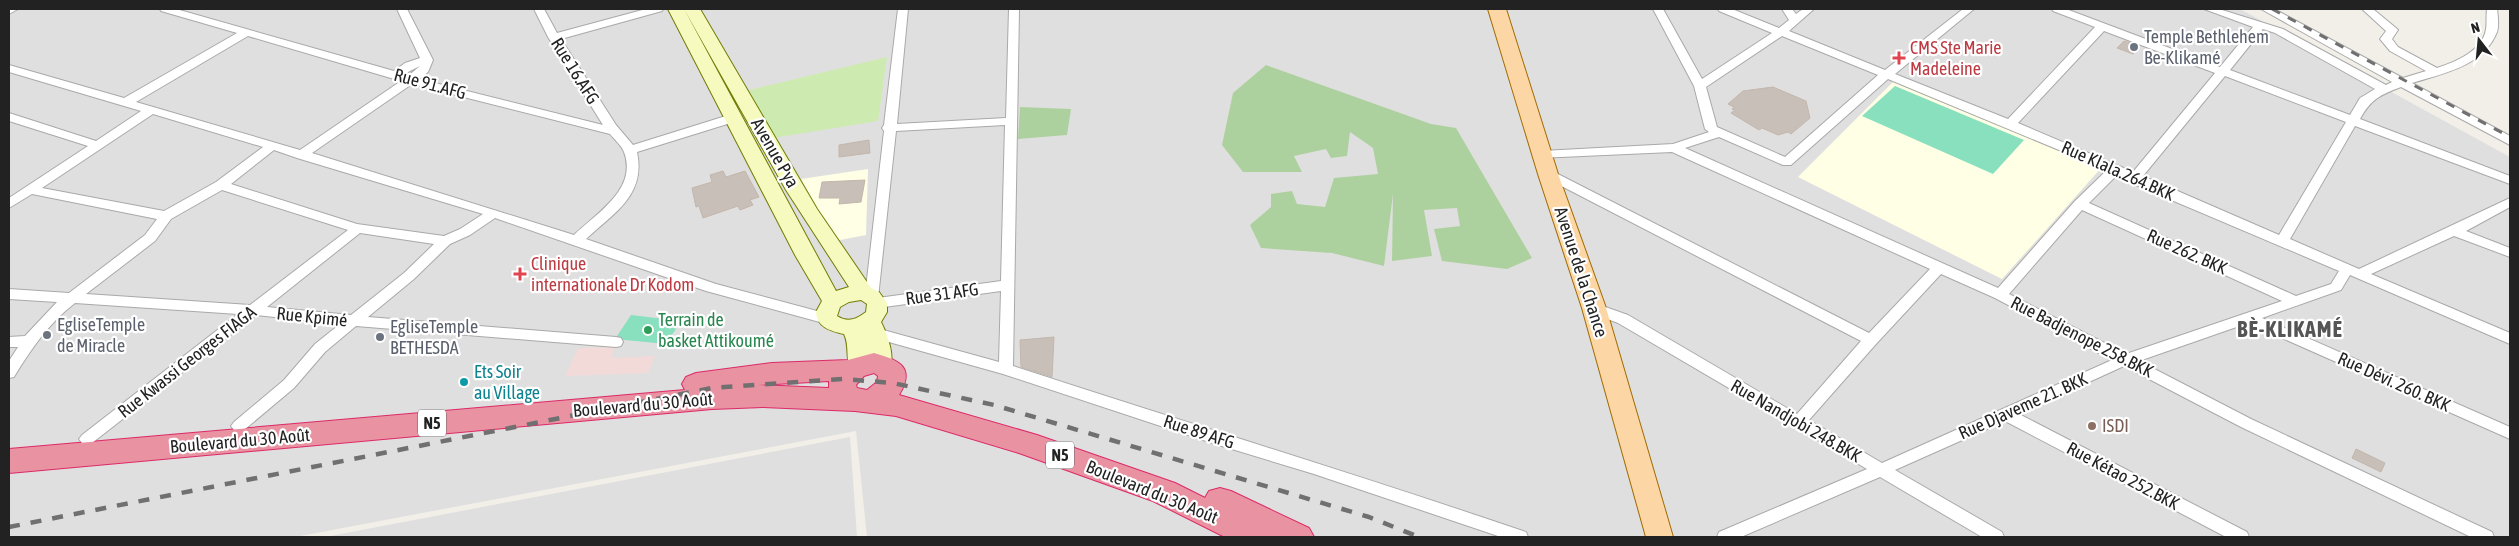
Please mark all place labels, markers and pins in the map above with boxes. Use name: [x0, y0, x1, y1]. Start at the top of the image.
place label: Temple Bethlehem Be-Klikamé: [2144, 26, 2269, 68]
place label: CMS Ste Marie Madeleine: [1910, 37, 2001, 79]
marker: Temple Bethlehem Be-Klikamé: [2128, 41, 2140, 53]
marker: CMS Ste Marie Madeleine: [1892, 51, 1906, 65]
place label: Clinique internationale Dr Kodom: [531, 253, 694, 295]
marker: Clinique internationale Dr Kodom: [513, 267, 527, 281]
place label: Terrain de basket Attikoumé: [658, 309, 774, 351]
place label: EgliseTemple de Miracle: [57, 314, 145, 356]
place label: EgliseTemple BETHESDA: [390, 316, 478, 358]
marker: Terrain de basket Attikoumé: [642, 324, 654, 336]
marker: EgliseTemple de Miracle: [41, 329, 53, 341]
marker: EgliseTemple BETHESDA: [374, 331, 386, 343]
place label: Ets Soir au Village: [474, 361, 540, 403]
marker: Ets Soir au Village: [458, 376, 470, 388]
place label: ISDI: [2102, 415, 2129, 436]
marker: ISDI: [2086, 420, 2098, 432]

